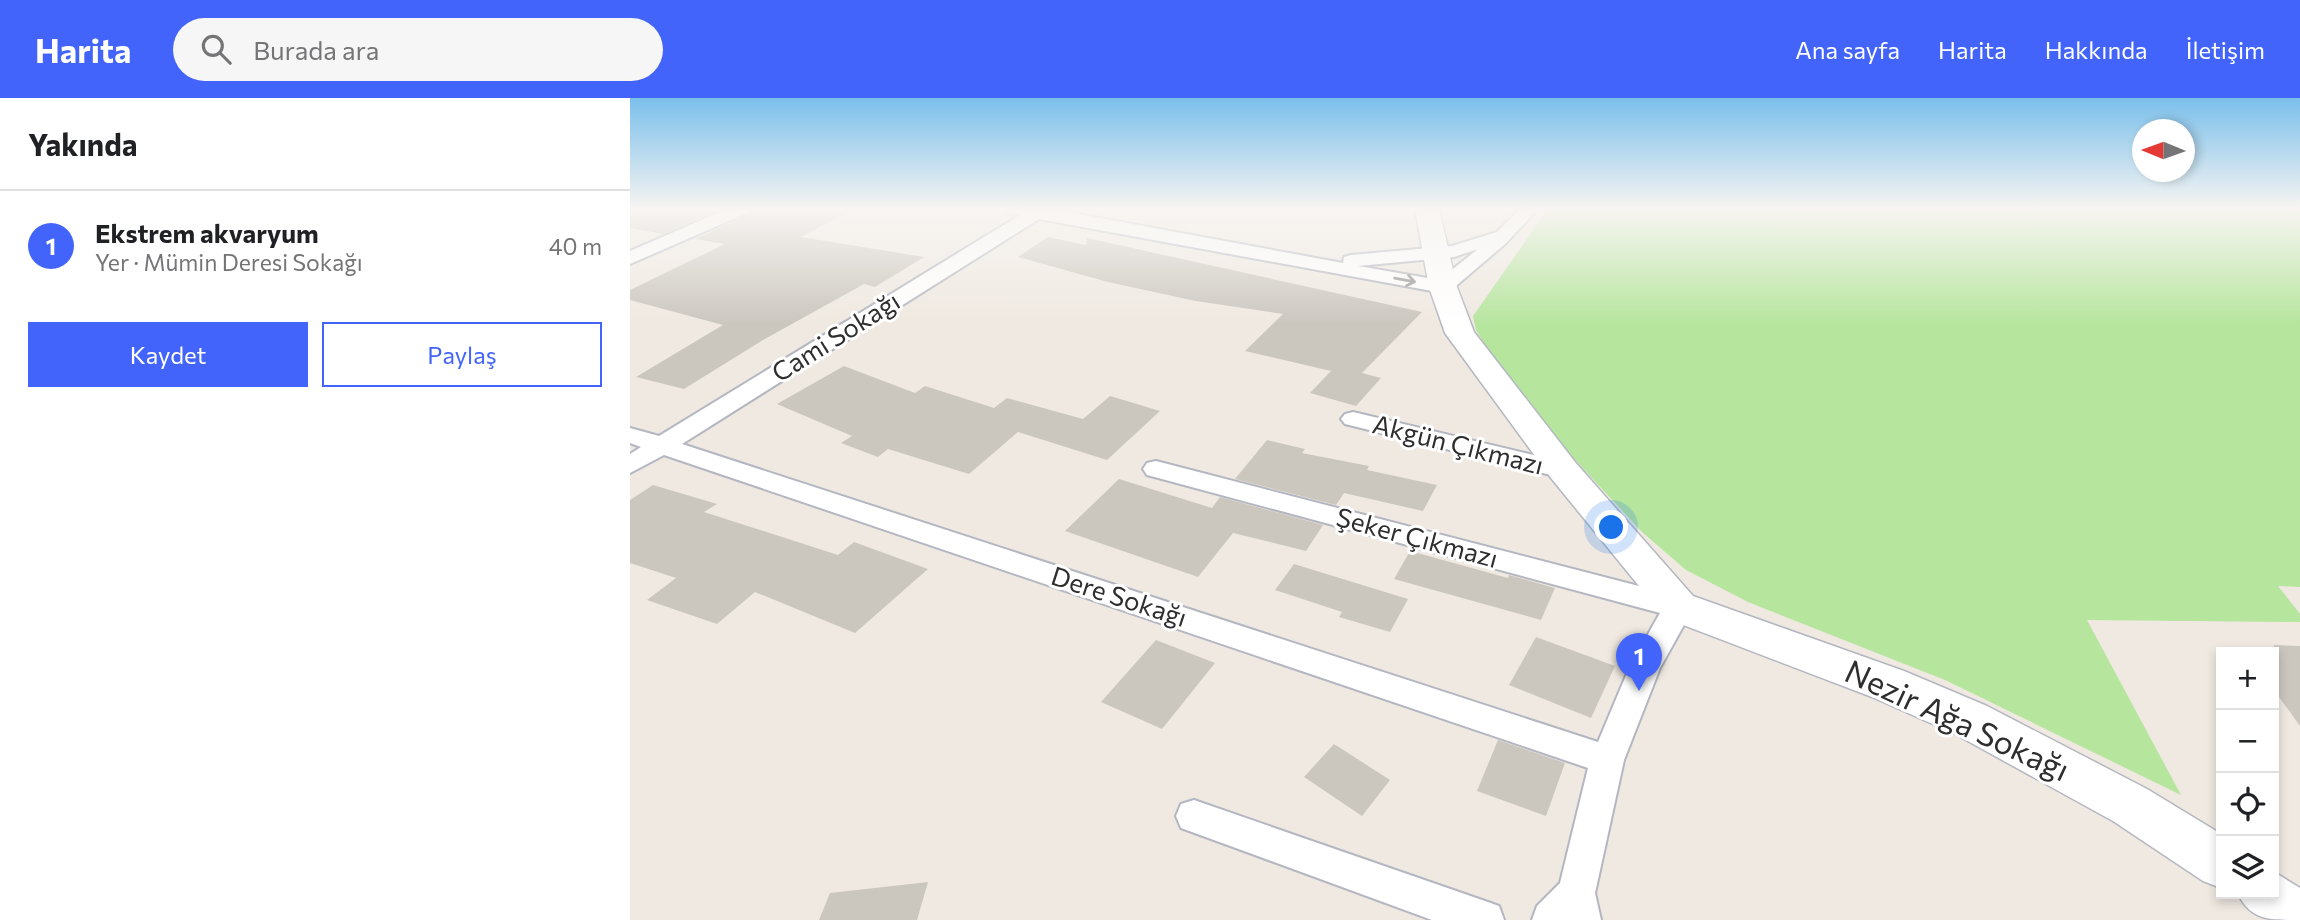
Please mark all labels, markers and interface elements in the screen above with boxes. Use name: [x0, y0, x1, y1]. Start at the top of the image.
search box: [173, 18, 663, 81]
text: Harita: [35, 29, 131, 70]
icon: search: [197, 30, 235, 68]
text: Burada ara: [253, 34, 379, 65]
text: Ana sayfa: [1795, 35, 1900, 64]
text: Harita: [1938, 35, 2007, 64]
text: Hakkında: [2045, 35, 2148, 64]
text: İletişim: [2186, 35, 2265, 64]
north arrow: [2132, 119, 2195, 182]
text: Yakında: [28, 125, 138, 162]
text: Ekstrem akvaryum: [95, 217, 319, 248]
text: 1: [46, 232, 56, 260]
text: 40 m: [549, 232, 602, 260]
text: Yer · Mümin Deresi Sokağı: [95, 248, 363, 276]
one-way arrow: [1393, 273, 1416, 287]
street label: Cami Sokağı: [766, 284, 905, 387]
button: Kaydet: [28, 322, 308, 387]
button: Paylaş: [322, 322, 602, 387]
street label: Akgün Çıkmazı: [1370, 407, 1547, 480]
street label: Şeker Çıkmazı: [1333, 500, 1502, 573]
your location: [1594, 510, 1628, 544]
street label: Dere Sokağı: [1048, 559, 1191, 632]
pin: 1: [1616, 633, 1662, 691]
map controls: [2216, 647, 2279, 899]
button: +: [2216, 647, 2279, 710]
street label: Nezir Ağa Sokağı: [1839, 650, 2076, 789]
button: −: [2216, 710, 2279, 773]
button: locate: [2216, 773, 2279, 836]
button: layers: [2216, 836, 2279, 899]

